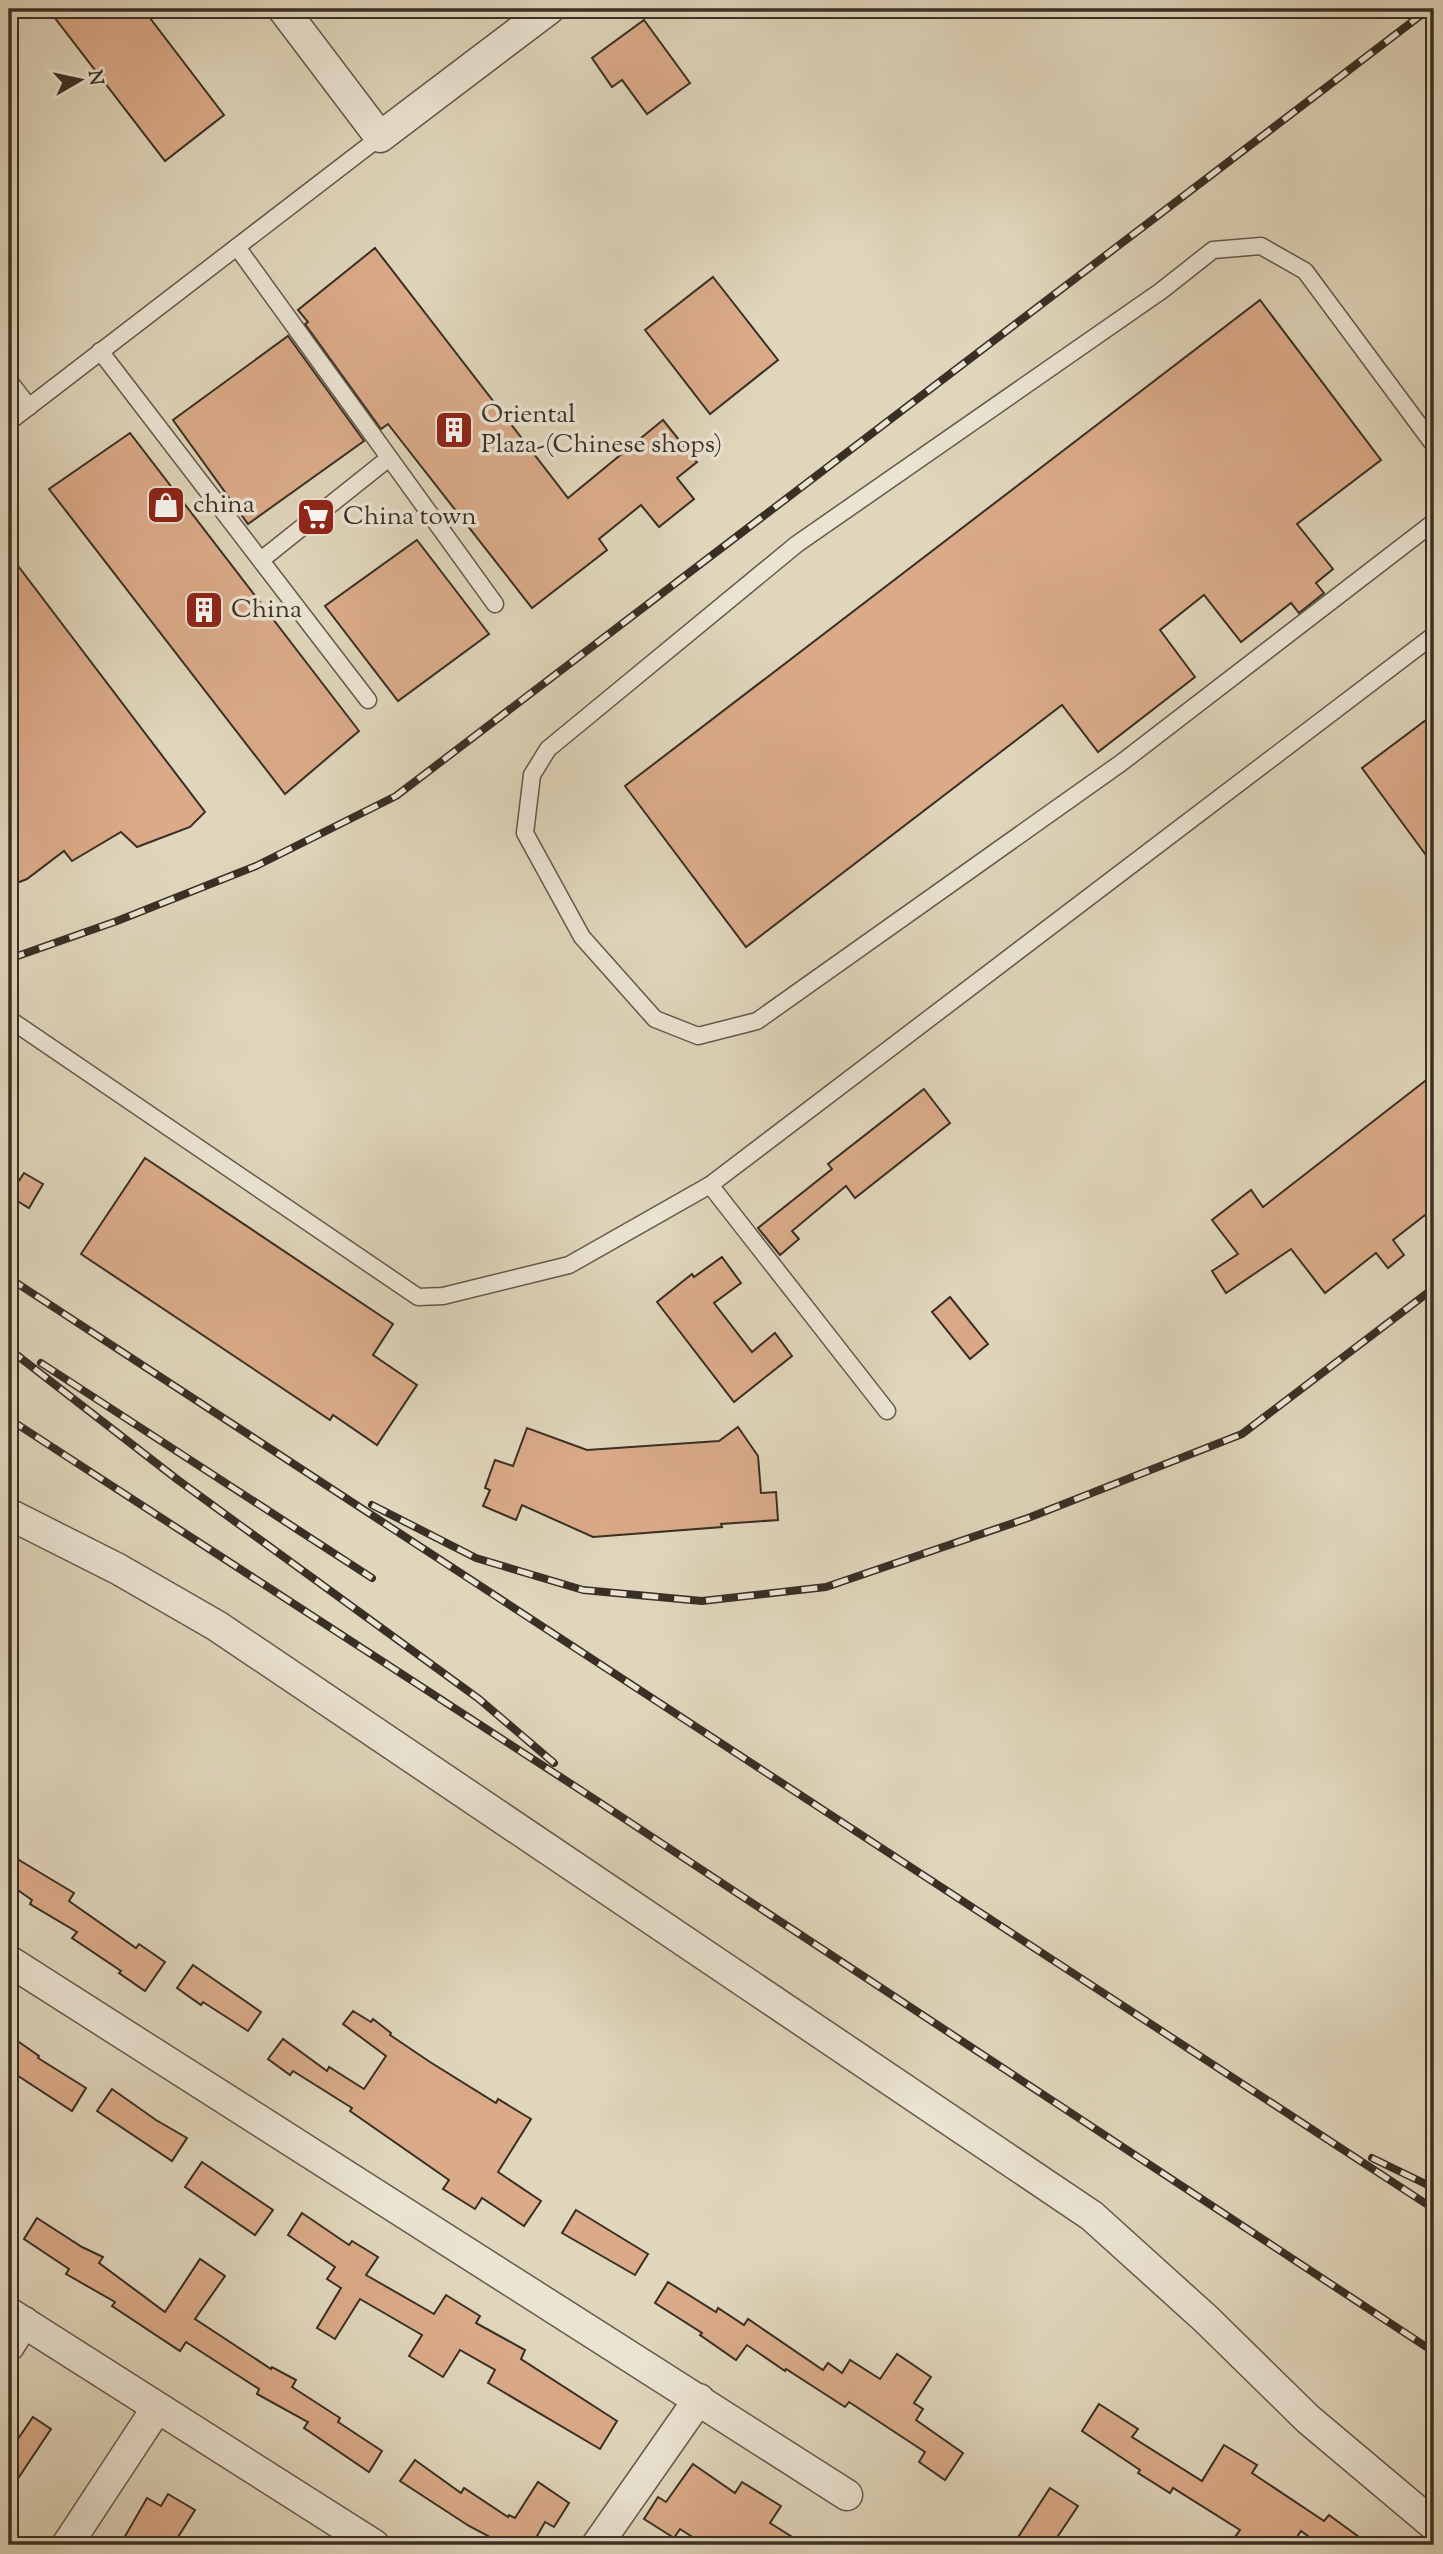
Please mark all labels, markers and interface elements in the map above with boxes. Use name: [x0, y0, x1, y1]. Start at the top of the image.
north arrow: [46, 46, 116, 116]
text: N: [80, 68, 109, 87]
place label: Oriental Plaza-(Chinese shops): [481, 397, 722, 464]
building icon: Oriental Plaza-(Chinese shops): [433, 409, 475, 451]
shop icon: china: [145, 484, 187, 526]
place label: china: [193, 487, 255, 524]
supermarket icon: China town: [295, 496, 337, 538]
place label: China town: [343, 499, 477, 536]
building icon: China: [183, 589, 225, 631]
place label: China: [231, 592, 302, 629]

